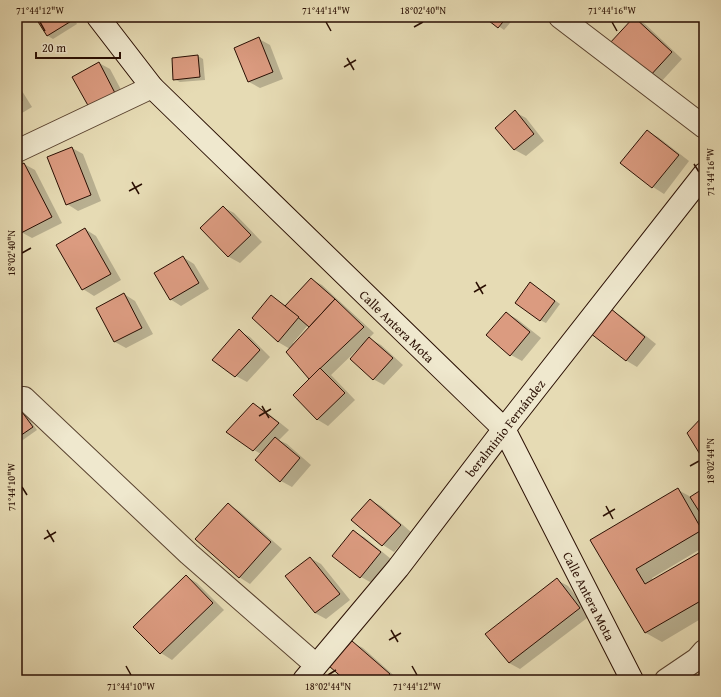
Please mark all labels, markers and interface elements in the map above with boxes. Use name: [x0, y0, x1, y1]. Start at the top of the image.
text: 71°44'12"W: [16, 3, 64, 18]
text: 71°44'14"W: [302, 3, 350, 18]
text: 18°02'40"N: [400, 3, 446, 18]
text: 71°44'16"W: [588, 3, 636, 18]
scale bar: [36, 34, 120, 60]
text: 20 m: [42, 39, 66, 56]
text: 71°44'16"W: [703, 148, 718, 196]
text: 18°02'40"N: [4, 230, 19, 276]
street label: Calle Antera Mota: [355, 286, 439, 368]
street label: beralminio Fernández: [461, 375, 550, 481]
text: 18°02'44"N: [703, 438, 718, 484]
text: 71°44'10"W: [4, 463, 19, 511]
street label: Calle Antera Mota: [558, 548, 620, 645]
text: 71°44'10"W: [107, 679, 155, 694]
text: 18°02'44"N: [305, 679, 351, 694]
text: 71°44'12"W: [393, 679, 441, 694]

